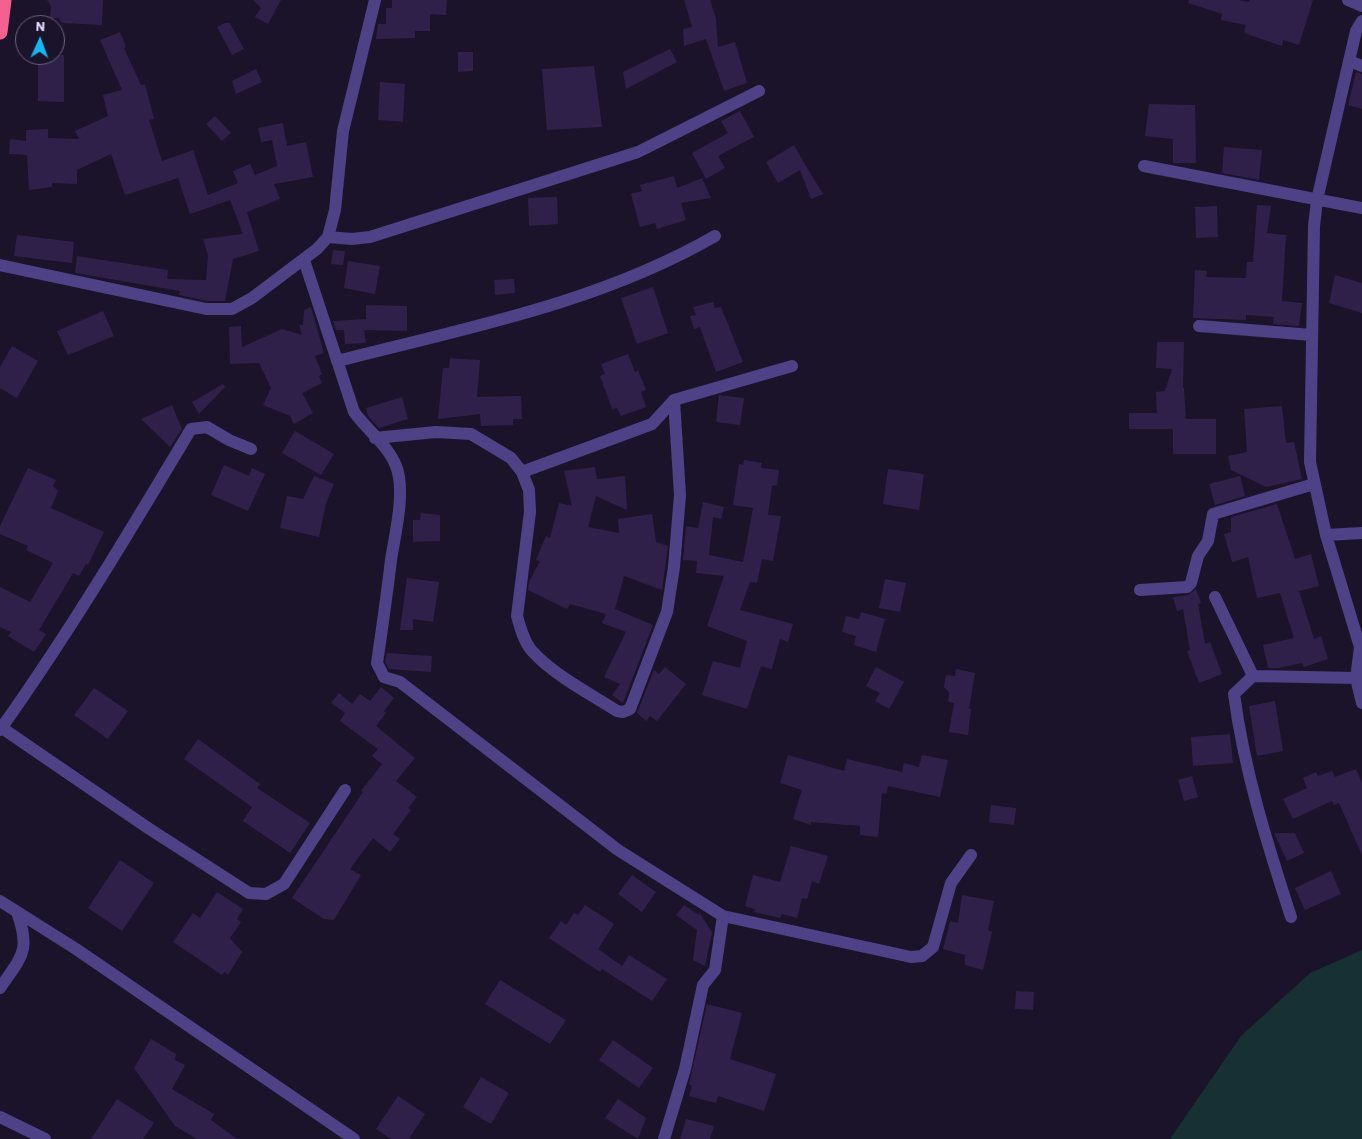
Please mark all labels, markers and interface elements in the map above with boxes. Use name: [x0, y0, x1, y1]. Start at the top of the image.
north arrow: [15, 15, 65, 65]
text: N: [36, 17, 45, 34]

